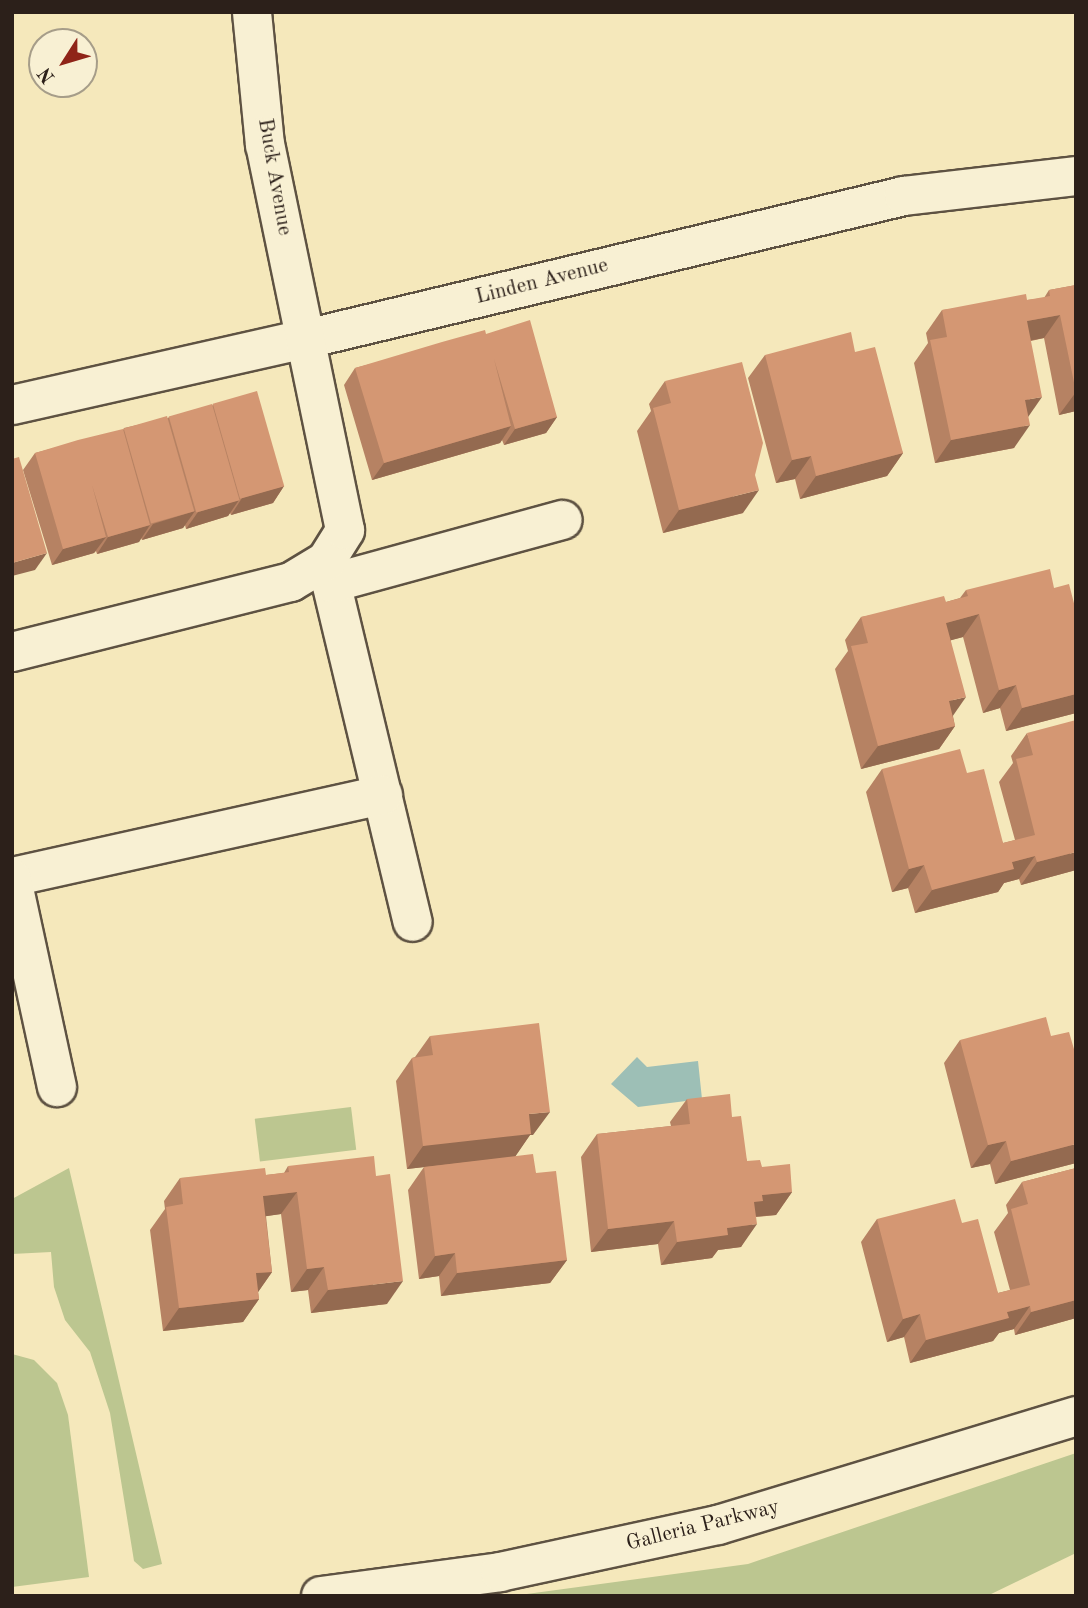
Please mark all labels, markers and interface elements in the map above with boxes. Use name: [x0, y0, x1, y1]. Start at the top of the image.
north arrow: [28, 28, 98, 98]
text: N: [35, 63, 59, 86]
street label: Buck Avenue: [251, 117, 297, 237]
street label: Linden Avenue: [473, 253, 611, 311]
street label: Galleria Parkway: [624, 1495, 782, 1557]

